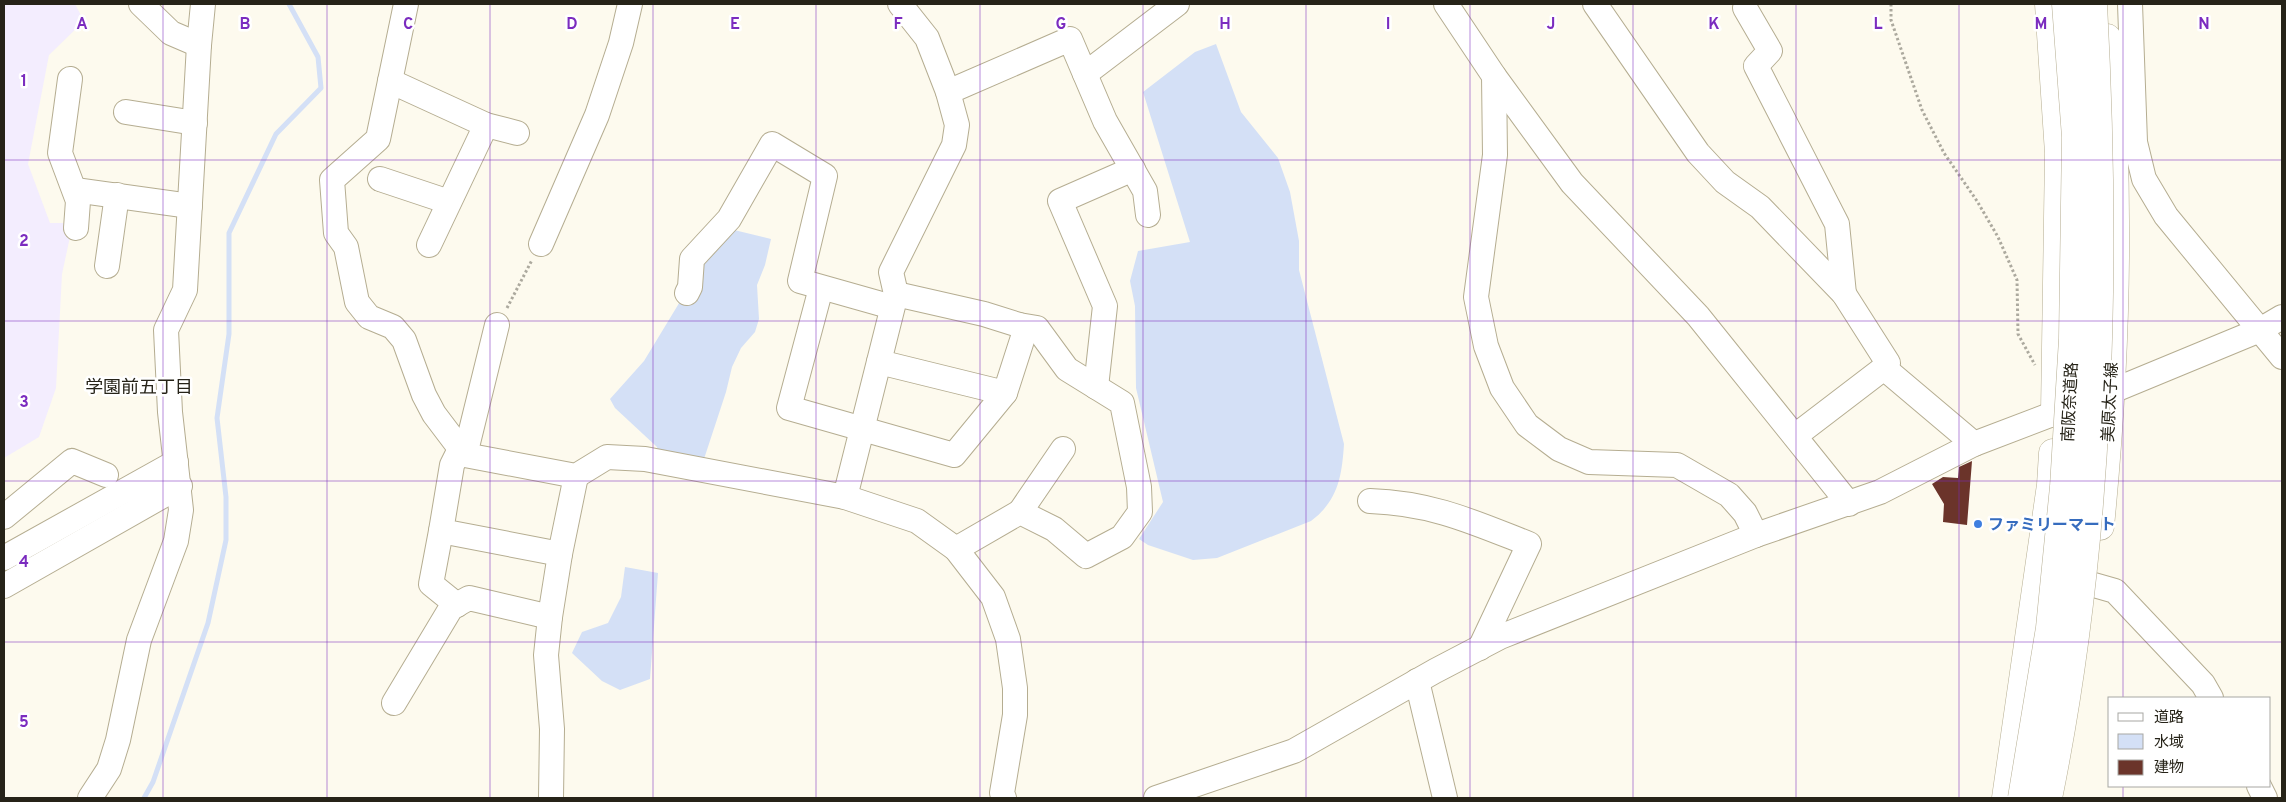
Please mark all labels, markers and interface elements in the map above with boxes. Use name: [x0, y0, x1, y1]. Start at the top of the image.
text: A: [76, 15, 88, 35]
text: B: [239, 15, 251, 35]
text: C: [403, 15, 413, 35]
text: D: [566, 15, 578, 35]
text: E: [730, 15, 740, 35]
text: F: [893, 15, 903, 35]
text: G: [1056, 15, 1066, 35]
text: H: [1219, 15, 1231, 35]
text: I: [1386, 15, 1390, 35]
text: J: [1547, 15, 1555, 35]
text: K: [1708, 15, 1720, 35]
text: L: [1873, 15, 1883, 35]
text: M: [2035, 15, 2047, 35]
text: N: [2198, 15, 2210, 35]
text: 1: [21, 72, 27, 92]
text: 2: [19, 232, 29, 252]
street label: 南阪奈道路: [2059, 362, 2083, 443]
street label: 美原太子線: [2099, 362, 2123, 443]
district label: 学園前五丁目: [85, 377, 193, 400]
text: 3: [19, 393, 29, 413]
place label: ファミリーマート: [1988, 516, 2116, 536]
marker: ファミリーマート: [1972, 518, 1984, 530]
text: 4: [19, 553, 29, 573]
legend: [2108, 697, 2271, 787]
text: 道路: [2154, 709, 2184, 728]
text: 5: [19, 713, 29, 733]
text: 水域: [2154, 734, 2184, 753]
text: 建物: [2154, 759, 2184, 778]

